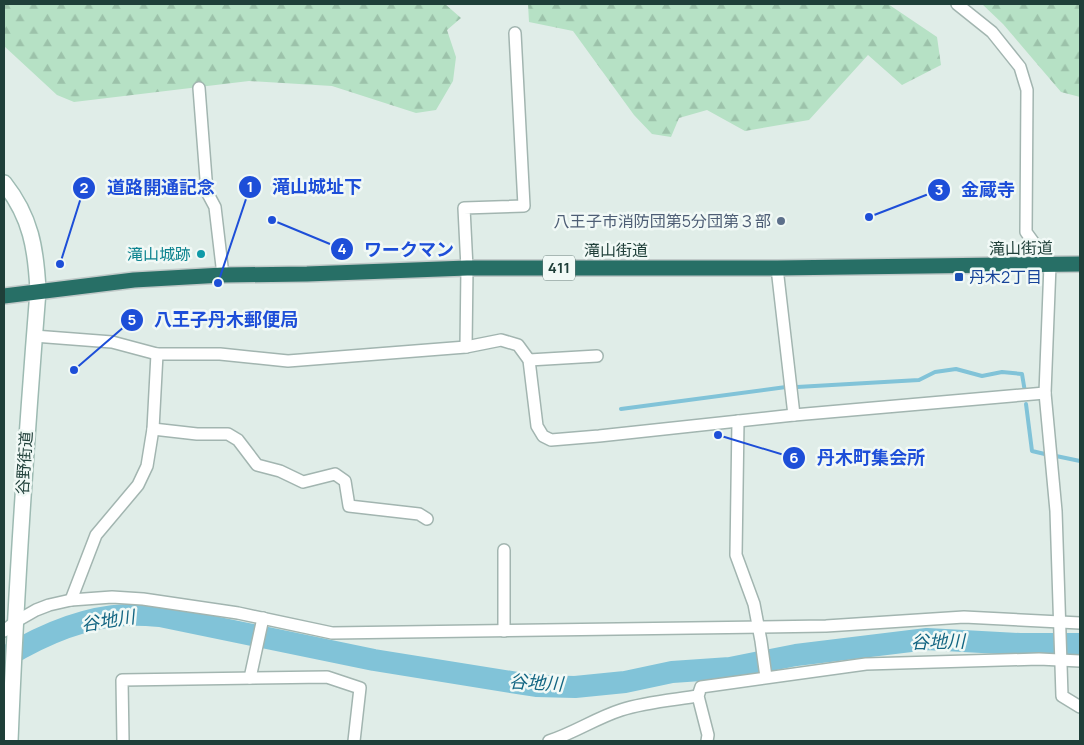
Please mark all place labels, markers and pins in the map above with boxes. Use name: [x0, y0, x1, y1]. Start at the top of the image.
callout: 滝山城址下: [237, 170, 372, 203]
callout: 道路開通記念: [72, 171, 225, 204]
callout: 金蔵寺: [926, 173, 1025, 206]
place label: 八王子市消防団第5分団第３部: [554, 210, 771, 232]
marker: 八王子市消防団第5分団第３部: [775, 215, 787, 227]
callout: ワークマン: [329, 233, 464, 266]
place label: 滝山城跡: [127, 243, 191, 265]
marker: 滝山城跡: [195, 248, 207, 260]
place label: 丹木2丁目: [969, 266, 1042, 288]
marker: 丹木2丁目: [953, 271, 965, 283]
callout: 八王子丹木郵便局: [119, 303, 308, 336]
callout: 丹木町集会所: [782, 441, 935, 474]

